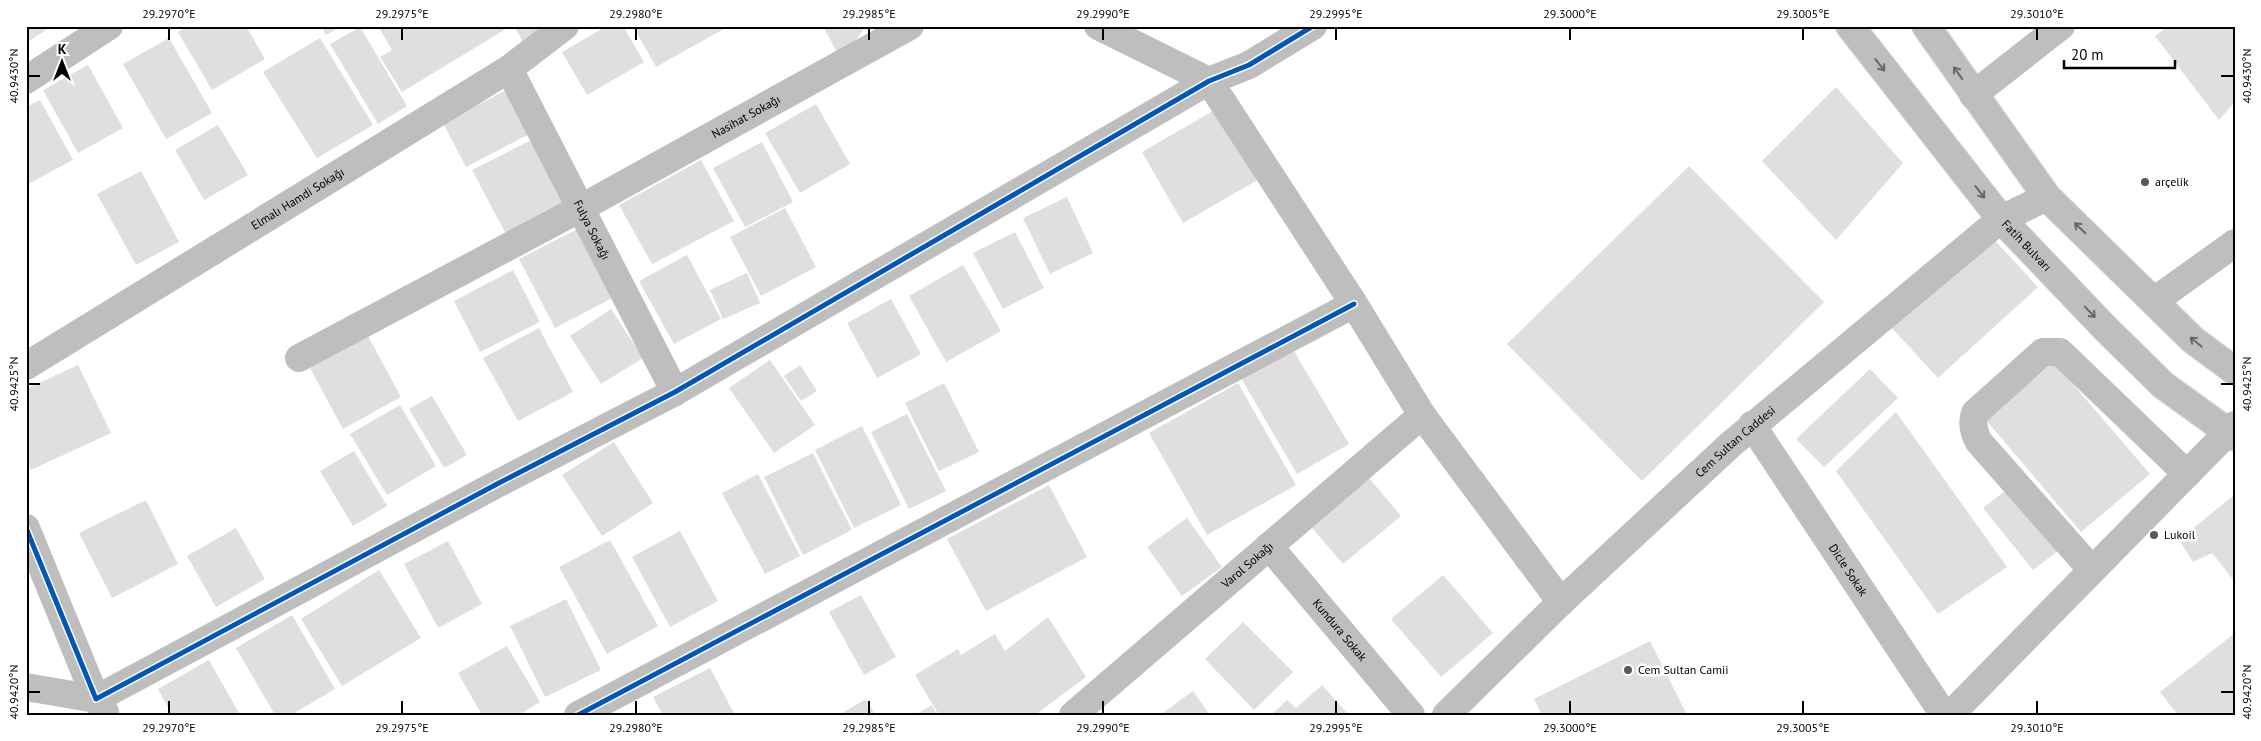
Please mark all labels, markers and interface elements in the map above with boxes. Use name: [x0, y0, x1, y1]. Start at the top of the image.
text: 29.2970°E: [142, 6, 196, 21]
text: 29.2975°E: [375, 6, 429, 21]
text: 29.2980°E: [609, 6, 663, 21]
text: 29.2985°E: [842, 6, 896, 21]
text: 29.2990°E: [1076, 6, 1130, 21]
text: 29.2995°E: [1309, 6, 1363, 21]
text: 29.3000°E: [1543, 6, 1597, 21]
text: 29.3005°E: [1776, 6, 1830, 21]
text: 29.3010°E: [2010, 6, 2064, 21]
north arrow: [38, 38, 88, 88]
scale bar: [2064, 38, 2175, 70]
text: K: [58, 40, 67, 58]
text: 20 m: [2071, 45, 2104, 64]
text: 40.9430°N: [6, 49, 21, 103]
text: 40.9430°N: [2239, 49, 2254, 103]
one-way arrow: [1874, 58, 1885, 71]
one-way arrow: [1953, 66, 1963, 80]
street label: Nasihat Sokağı: [709, 91, 783, 141]
street label: Elmalı Hamdi Sokağı: [248, 164, 347, 233]
place label: arçelik: [2155, 174, 2189, 189]
marker: arçelik: [2139, 176, 2151, 188]
one-way arrow: [1975, 185, 1986, 198]
street label: Fulya Sokağı: [571, 197, 614, 262]
street label: Fatih Bulvarı: [1999, 217, 2055, 274]
one-way arrow: [2073, 222, 2086, 234]
one-way arrow: [2084, 306, 2096, 318]
one-way arrow: [2190, 336, 2203, 347]
text: 40.9425°N: [6, 357, 21, 411]
text: 40.9425°N: [2239, 357, 2254, 411]
street label: Cem Sultan Caddesi: [1692, 402, 1778, 481]
place label: Lukoil: [2164, 527, 2196, 542]
marker: Lukoil: [2148, 529, 2160, 541]
street label: Varol Sokağı: [1217, 538, 1276, 592]
street label: Dicle Sokak: [1826, 541, 1871, 599]
street label: Kundura Sokak: [1310, 596, 1371, 664]
place label: Cem Sultan Camii: [1638, 662, 1728, 677]
marker: Cem Sultan Camii: [1622, 664, 1634, 676]
text: 40.9420°N: [6, 665, 21, 719]
text: 40.9420°N: [2239, 665, 2254, 719]
text: 29.2970°E: [142, 720, 196, 735]
text: 29.2975°E: [375, 720, 429, 735]
text: 29.2980°E: [609, 720, 663, 735]
text: 29.2985°E: [842, 720, 896, 735]
text: 29.2990°E: [1076, 720, 1130, 735]
text: 29.2995°E: [1309, 720, 1363, 735]
text: 29.3000°E: [1543, 720, 1597, 735]
text: 29.3005°E: [1776, 720, 1830, 735]
text: 29.3010°E: [2010, 720, 2064, 735]

